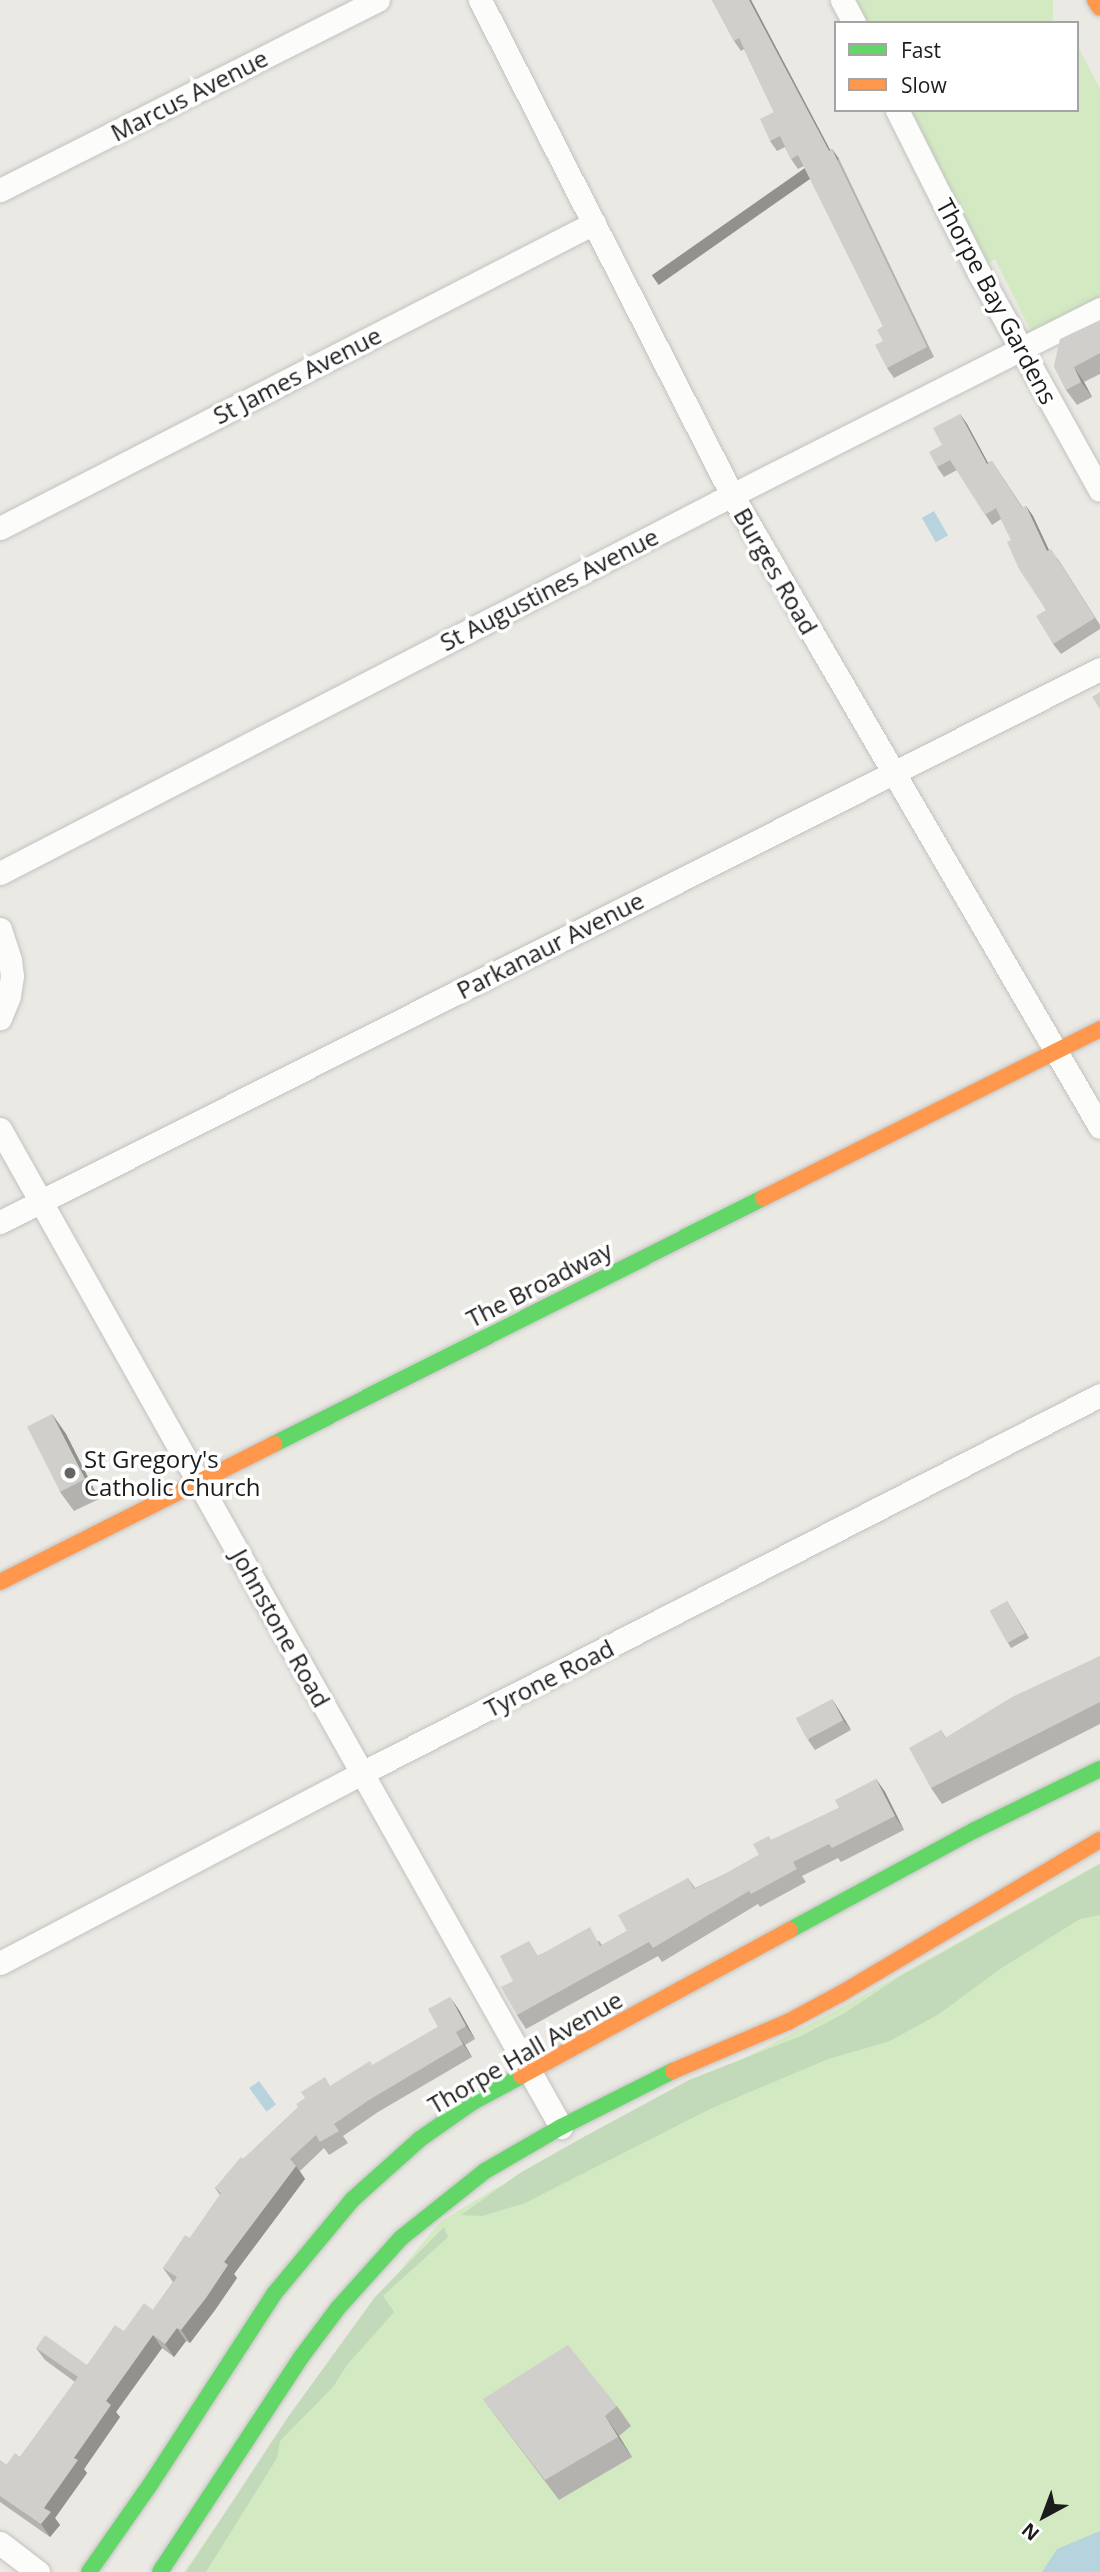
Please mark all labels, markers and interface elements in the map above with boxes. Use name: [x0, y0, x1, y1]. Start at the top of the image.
legend: [834, 21, 1079, 112]
text: Fast: [901, 36, 941, 64]
street label: Marcus Avenue: [106, 43, 272, 147]
text: Slow: [901, 71, 947, 99]
street label: Thorpe Bay Gardens: [931, 193, 1063, 409]
street label: St James Avenue: [208, 320, 386, 430]
street label: Burges Road: [728, 503, 824, 639]
street label: St Augustines Avenue: [435, 521, 663, 657]
street label: Parkanaur Avenue: [452, 885, 648, 1005]
street label: The Broadway: [461, 1235, 617, 1333]
place label: St Gregory's Catholic Church: [84, 1445, 261, 1501]
marker: St Gregory's Catholic Church: [62, 1465, 78, 1481]
street label: Johnstone Road: [226, 1544, 336, 1712]
street label: Tyrone Road: [480, 1633, 618, 1723]
street label: Thorpe Hall Avenue: [423, 1985, 627, 2119]
north arrow: [1009, 2481, 1079, 2551]
text: N: [1016, 2517, 1045, 2547]

